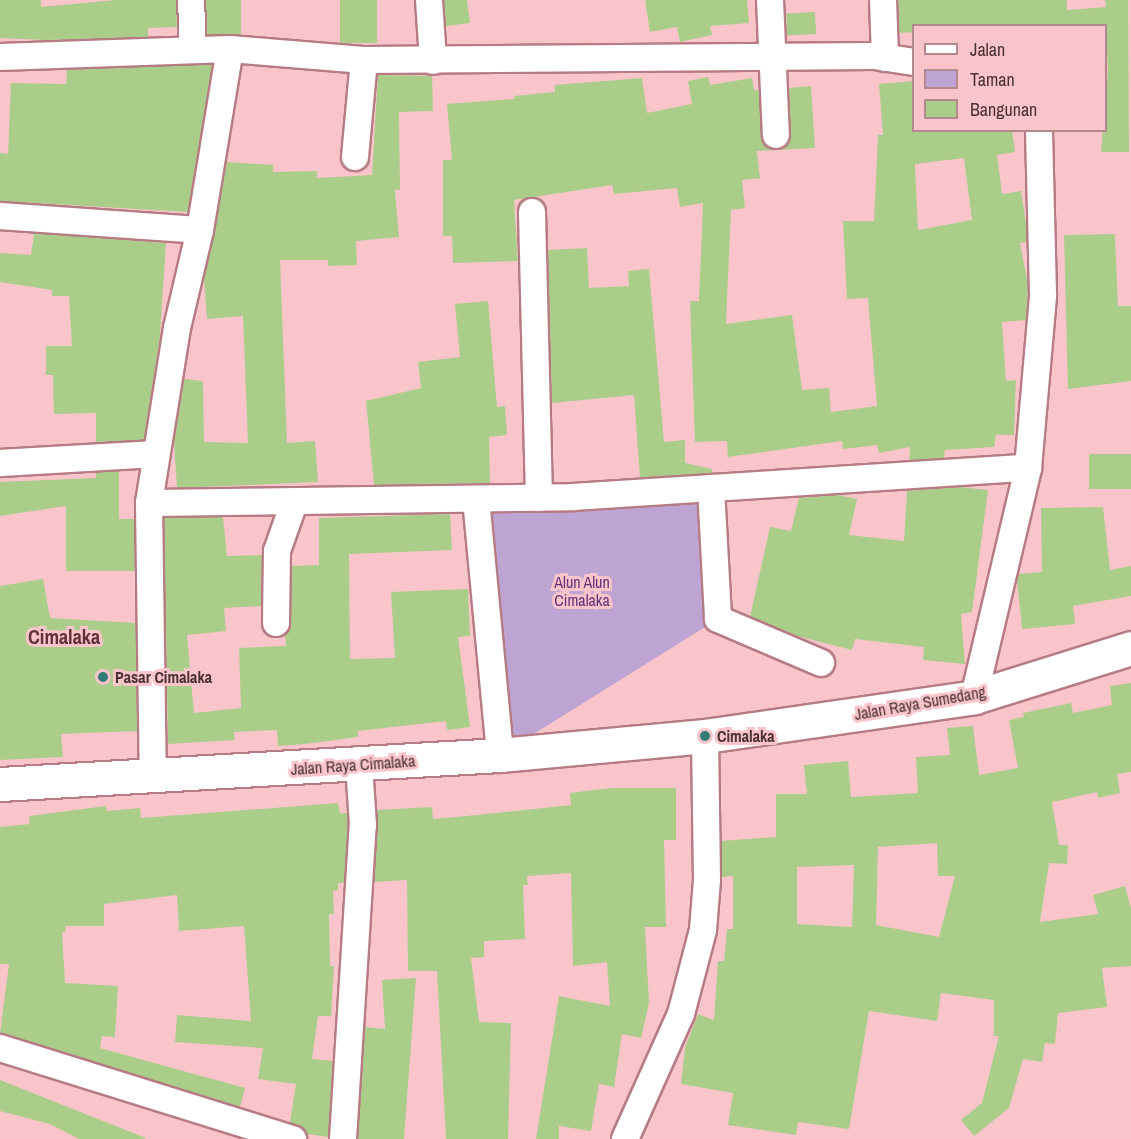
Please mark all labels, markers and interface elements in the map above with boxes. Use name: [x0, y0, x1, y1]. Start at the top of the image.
legend: [912, 24, 1107, 132]
text: Jalan: [970, 37, 1005, 62]
text: Taman: [970, 67, 1015, 92]
text: Bangunan: [970, 97, 1037, 122]
park label: Alun Alun Cimalaka: [554, 572, 610, 610]
district label: Cimalaka: [28, 624, 100, 648]
place label: Pasar Cimalaka: [115, 667, 212, 687]
marker: Pasar Cimalaka: [96, 670, 110, 684]
street label: Jalan Raya Sumedang: [853, 682, 987, 724]
place label: Cimalaka: [717, 726, 775, 746]
marker: Cimalaka: [698, 729, 712, 743]
street label: Jalan Raya Cimalaka: [290, 751, 416, 779]

